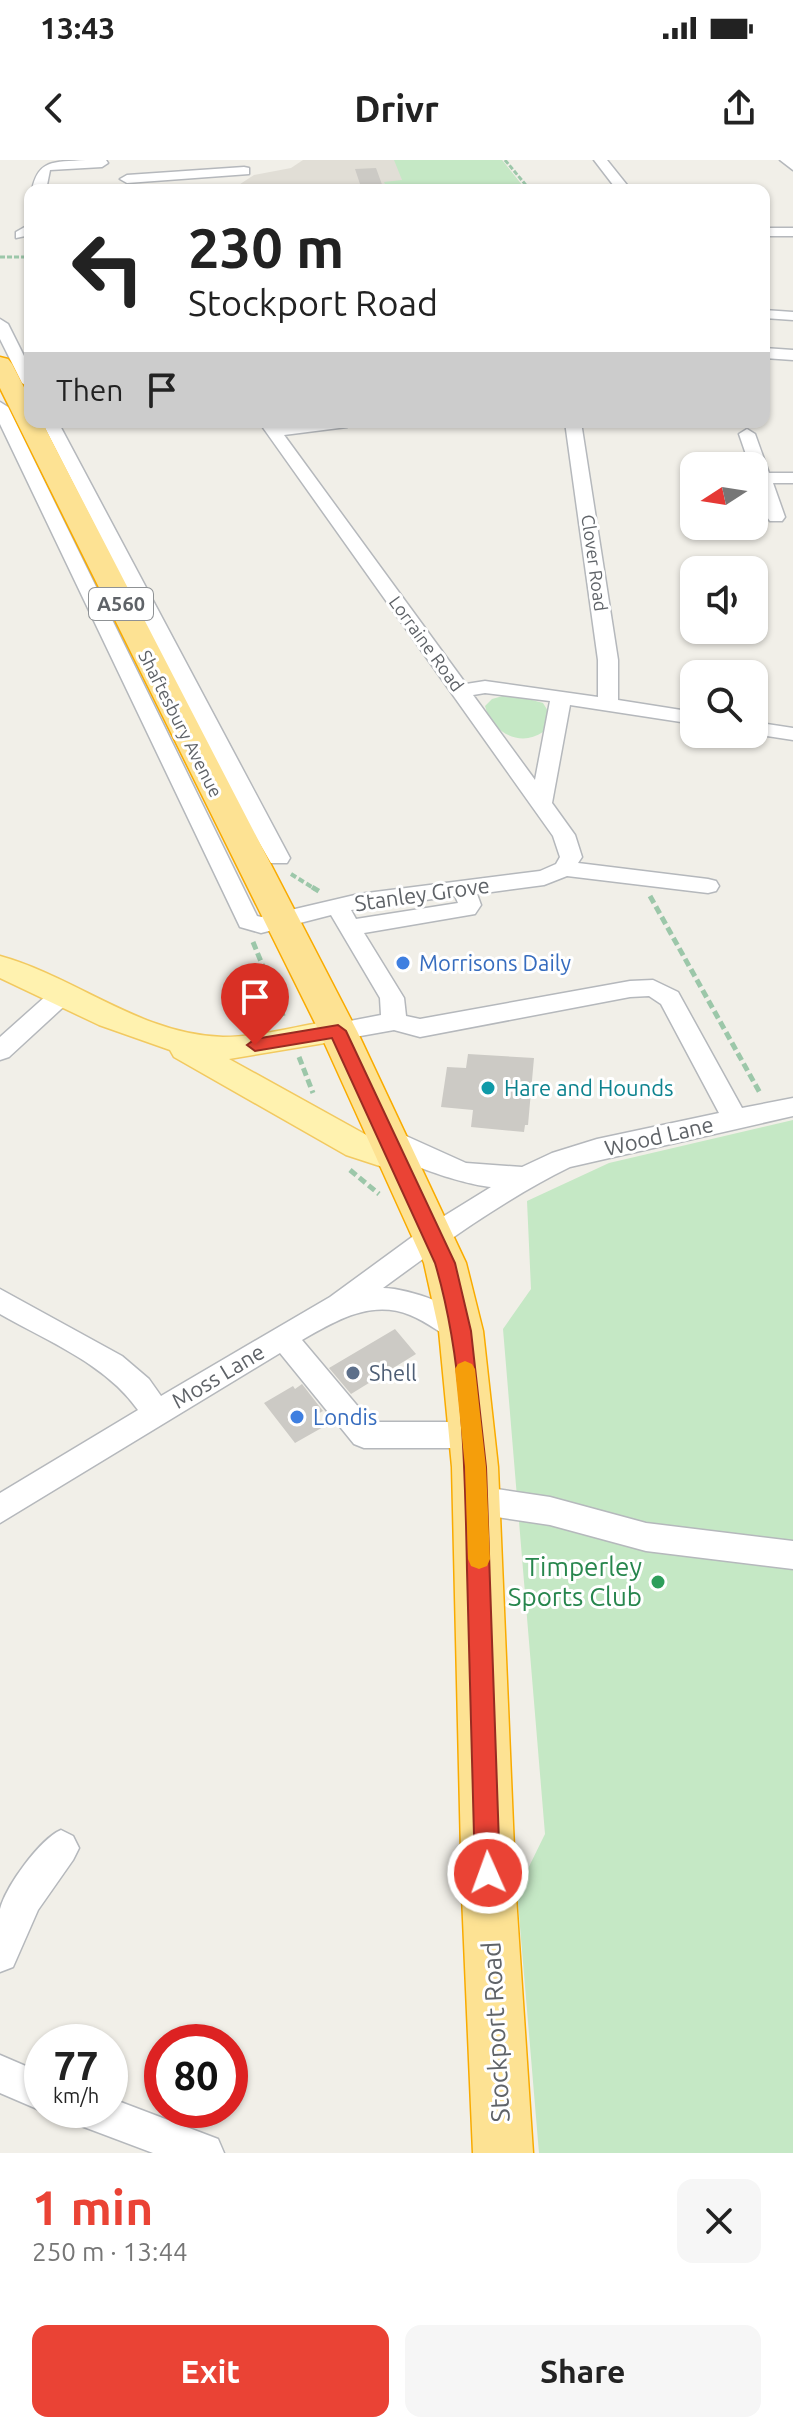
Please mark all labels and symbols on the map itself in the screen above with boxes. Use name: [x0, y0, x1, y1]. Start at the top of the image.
north arrow: [680, 452, 768, 540]
street label: Clover Road: [578, 513, 612, 612]
road number: A560: [89, 588, 153, 620]
street label: Lorraine Road: [386, 592, 468, 695]
street label: Shaftesbury Avenue: [135, 647, 227, 800]
street label: Stanley Grove: [353, 872, 491, 915]
place label: Morrisons Daily: [419, 950, 572, 975]
marker: Morrisons Daily: [394, 954, 412, 972]
pin: [221, 963, 289, 1045]
place label: Hare and Hounds: [504, 1075, 674, 1100]
marker: Hare and Hounds: [479, 1079, 497, 1097]
street label: Wood Lane: [602, 1111, 716, 1160]
street label: Moss Lane: [167, 1338, 268, 1413]
place label: Shell: [369, 1360, 417, 1385]
marker: Shell: [344, 1364, 362, 1382]
place label: Londis: [313, 1404, 377, 1429]
marker: Londis: [288, 1408, 306, 1426]
place label: Timperley Sports Club: [508, 1552, 642, 1611]
marker: Timperley Sports Club: [649, 1573, 667, 1591]
position arrow: [446, 1831, 530, 1915]
street label: Stockport Road: [476, 1941, 515, 2123]
speed limit sign: 80: [144, 2024, 248, 2128]

